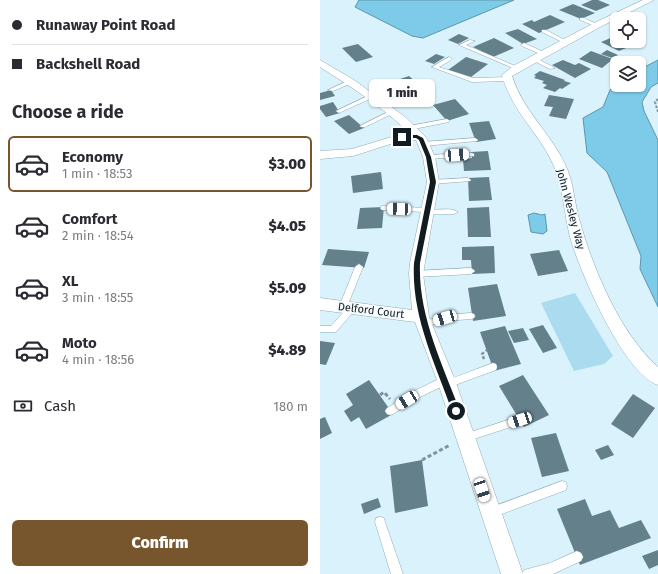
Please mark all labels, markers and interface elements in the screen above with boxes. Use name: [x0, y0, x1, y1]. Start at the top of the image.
map controls: [610, 12, 646, 92]
button: locate: [610, 12, 646, 48]
text: Runaway Point Road: [36, 16, 175, 34]
text: Backshell Road: [36, 55, 140, 73]
button: layers: [610, 56, 646, 92]
callout: 1 min: [369, 79, 435, 107]
text: 1 min: [386, 85, 418, 100]
text: Choose a ride: [12, 101, 124, 123]
route end: [393, 128, 411, 146]
icon: car: [14, 146, 50, 182]
text: Economy: [62, 148, 123, 166]
car: [445, 148, 469, 162]
text: $3.00: [269, 155, 306, 173]
text: 1 min · 18:53: [62, 166, 132, 181]
street label: John Wesley Way: [553, 167, 588, 252]
car: [387, 203, 411, 215]
icon: car: [14, 208, 50, 244]
text: Comfort: [62, 210, 118, 228]
text: $4.05: [269, 217, 306, 235]
text: 2 min · 18:54: [62, 228, 134, 243]
icon: car: [14, 270, 50, 306]
text: XL: [62, 272, 78, 290]
text: $5.09: [269, 279, 306, 297]
text: 3 min · 18:55: [62, 290, 133, 305]
street label: Delford Court: [337, 300, 405, 321]
car: [432, 309, 458, 327]
icon: car: [14, 332, 50, 368]
text: Moto: [62, 334, 97, 352]
text: $4.89: [268, 341, 306, 359]
text: 4 min · 18:56: [62, 352, 134, 367]
car: [394, 389, 420, 411]
icon: cash: [12, 395, 34, 417]
text: Cash: [44, 397, 76, 415]
text: 180 m: [273, 399, 308, 414]
route start: [447, 402, 465, 420]
car: [507, 411, 533, 429]
car: [472, 477, 492, 503]
button: Confirm: [12, 520, 308, 566]

